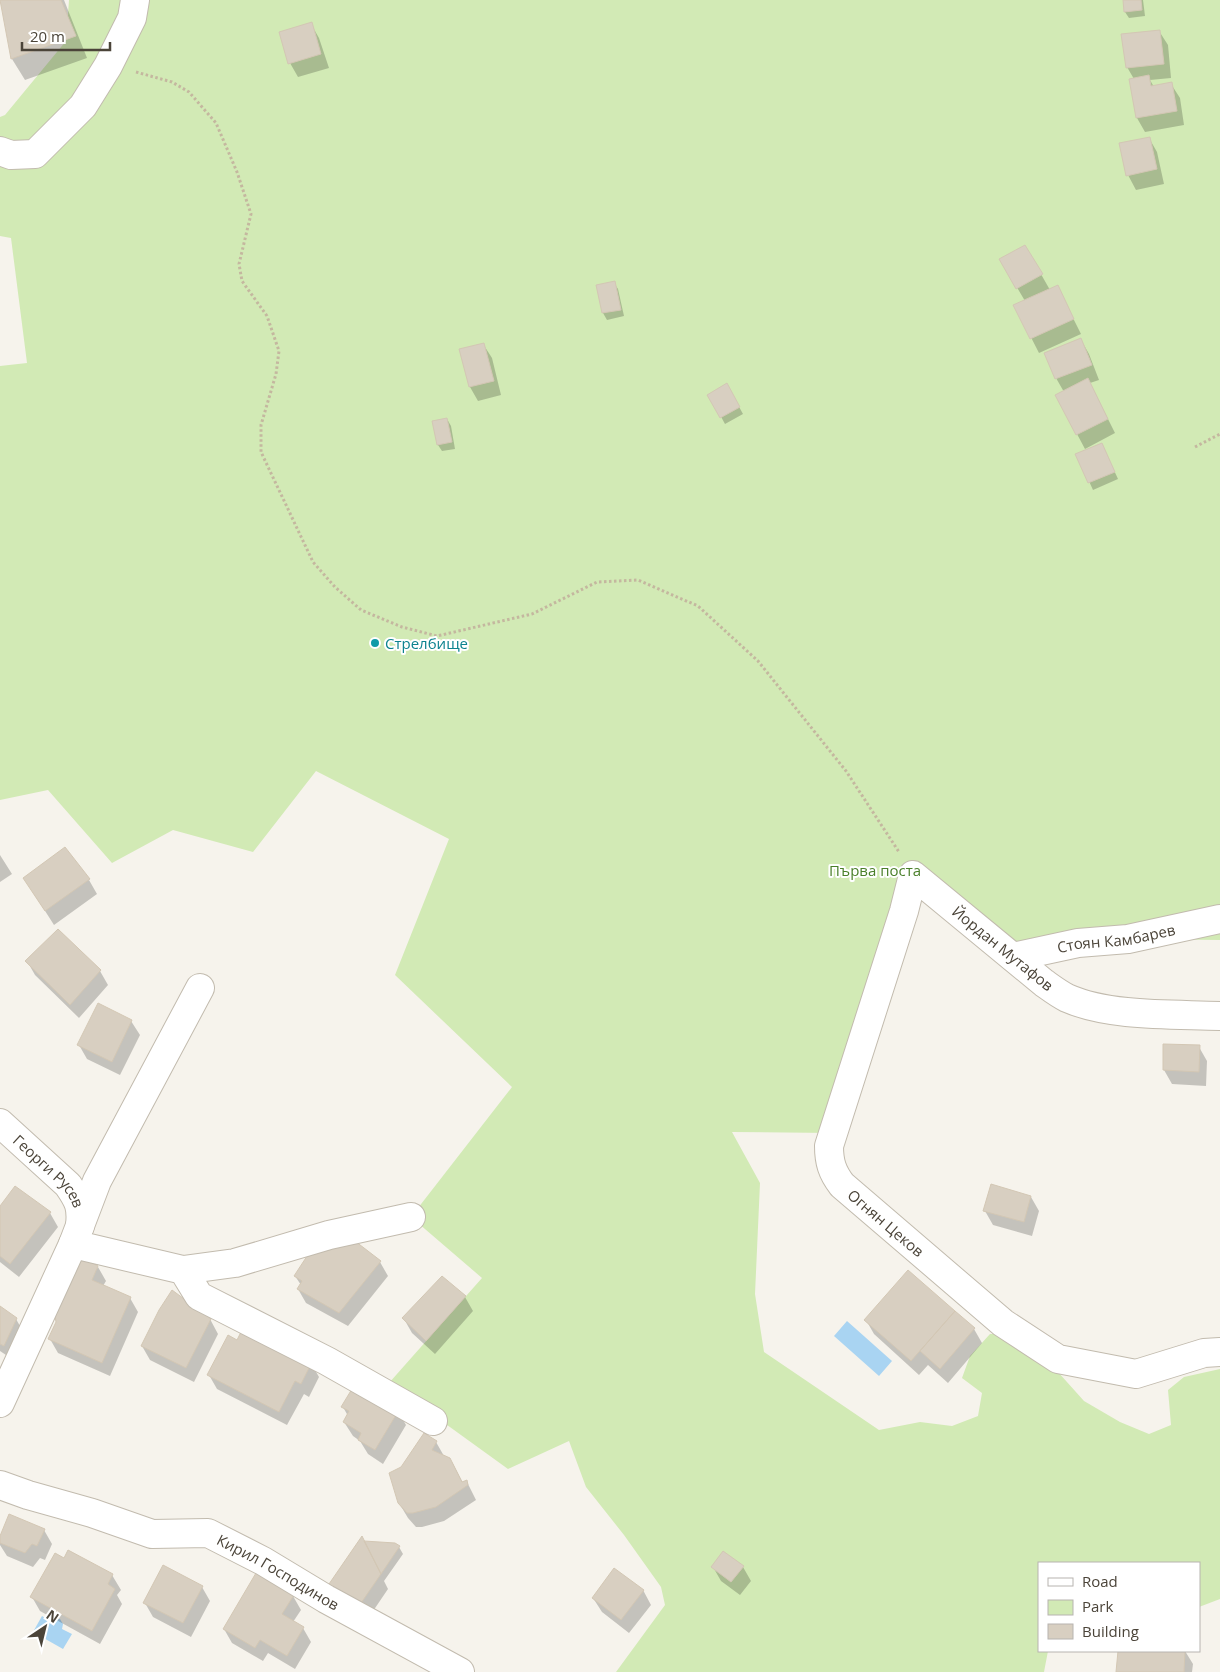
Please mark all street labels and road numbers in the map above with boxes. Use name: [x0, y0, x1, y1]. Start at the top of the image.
street label: Йордан Мутафов: [948, 901, 1058, 995]
street label: Стоян Камбарев: [1055, 919, 1177, 957]
street label: Георги Русев: [9, 1130, 89, 1210]
street label: Огнян Цеков: [844, 1184, 928, 1261]
street label: Кирил Господинов: [214, 1529, 343, 1614]

